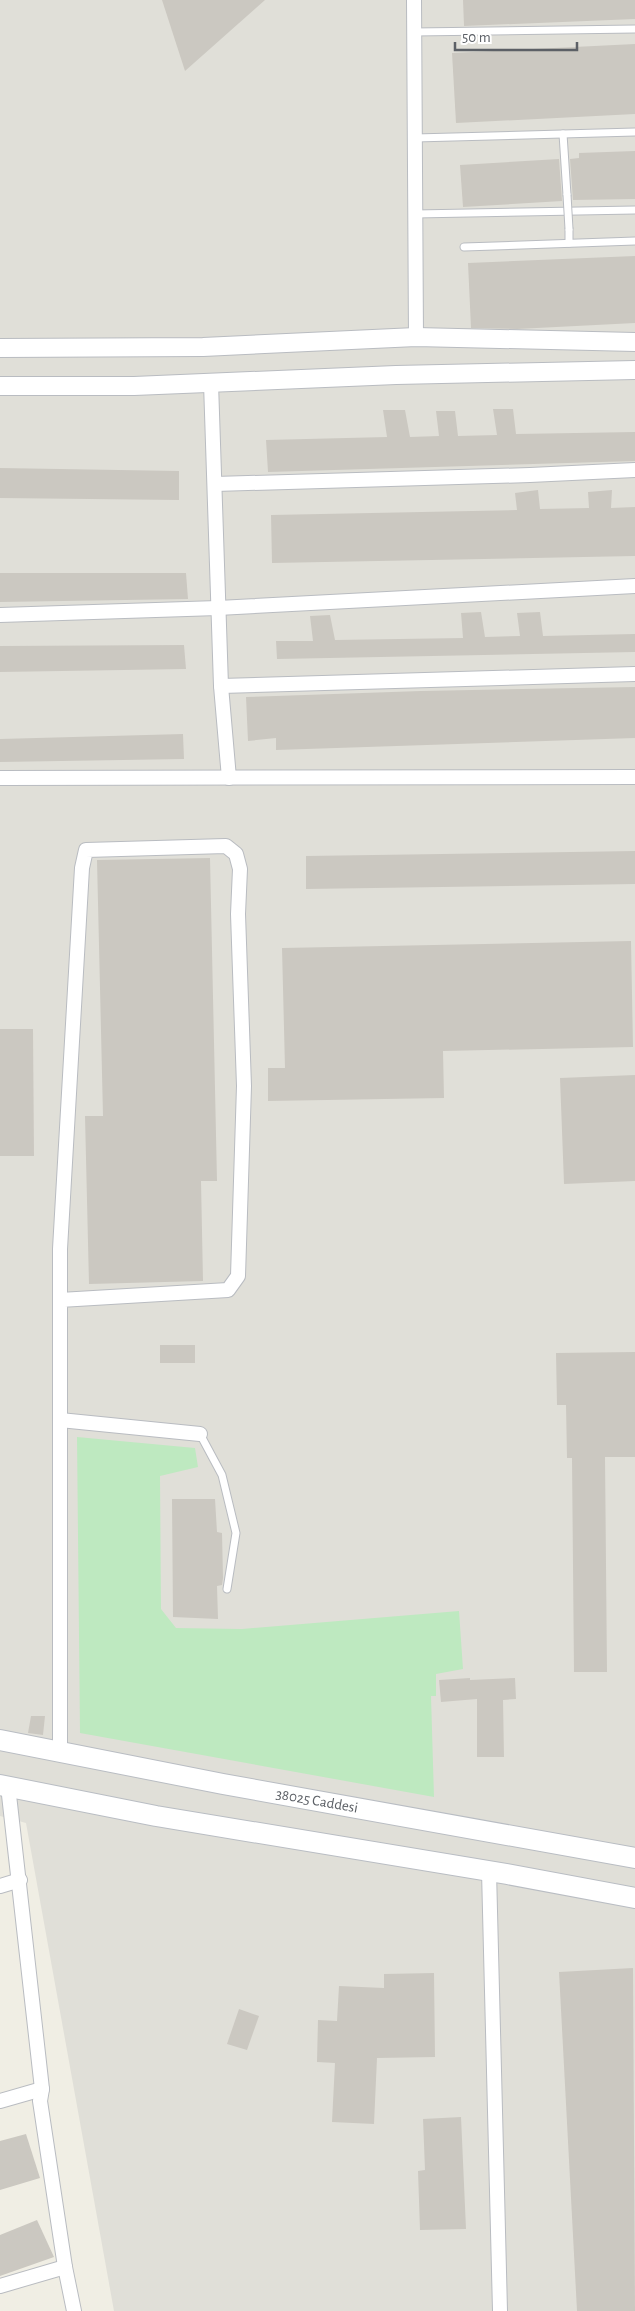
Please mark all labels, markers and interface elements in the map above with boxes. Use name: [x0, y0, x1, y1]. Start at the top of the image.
scale bar: [455, 20, 578, 52]
text: 50 m: [462, 30, 491, 45]
street label: 38025 Caddesi: [275, 1786, 359, 1816]

